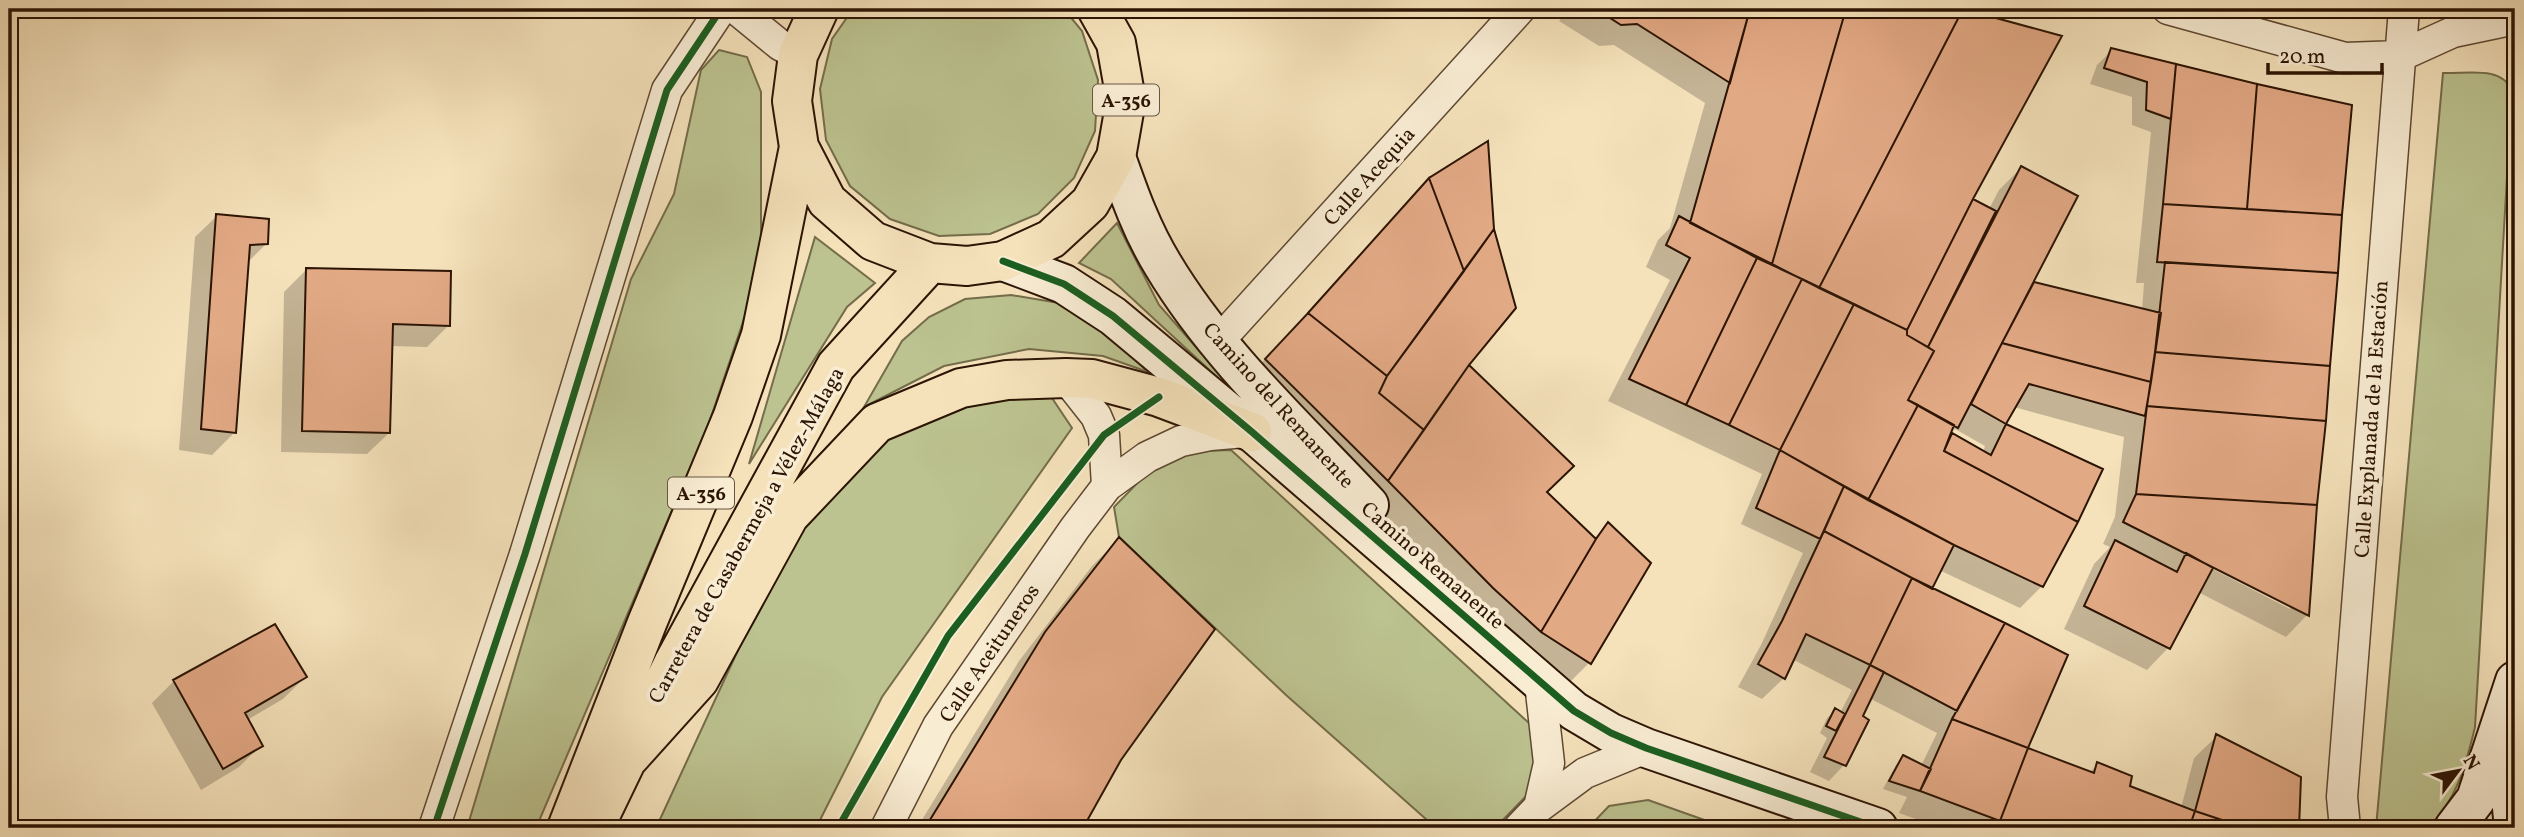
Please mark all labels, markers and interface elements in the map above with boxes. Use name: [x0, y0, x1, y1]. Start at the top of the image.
scale bar: [2268, 32, 2382, 76]
text: 20 m: [2279, 43, 2325, 72]
road number: A-356: [1093, 85, 1159, 116]
street label: Calle Acequia: [1318, 121, 1423, 233]
street label: Calle Explanada de la Estación: [2348, 279, 2397, 559]
street label: Camino del Remanente: [1195, 317, 1360, 495]
street label: Carretera de Casabermeja a Vélez-Málaga: [642, 362, 852, 709]
road number: A-356: [668, 478, 734, 508]
street label: Camino Remanente: [1354, 495, 1510, 637]
street label: Calle Aceituneros: [933, 579, 1047, 729]
north arrow: [2422, 736, 2492, 806]
text: N: [2456, 750, 2486, 776]

